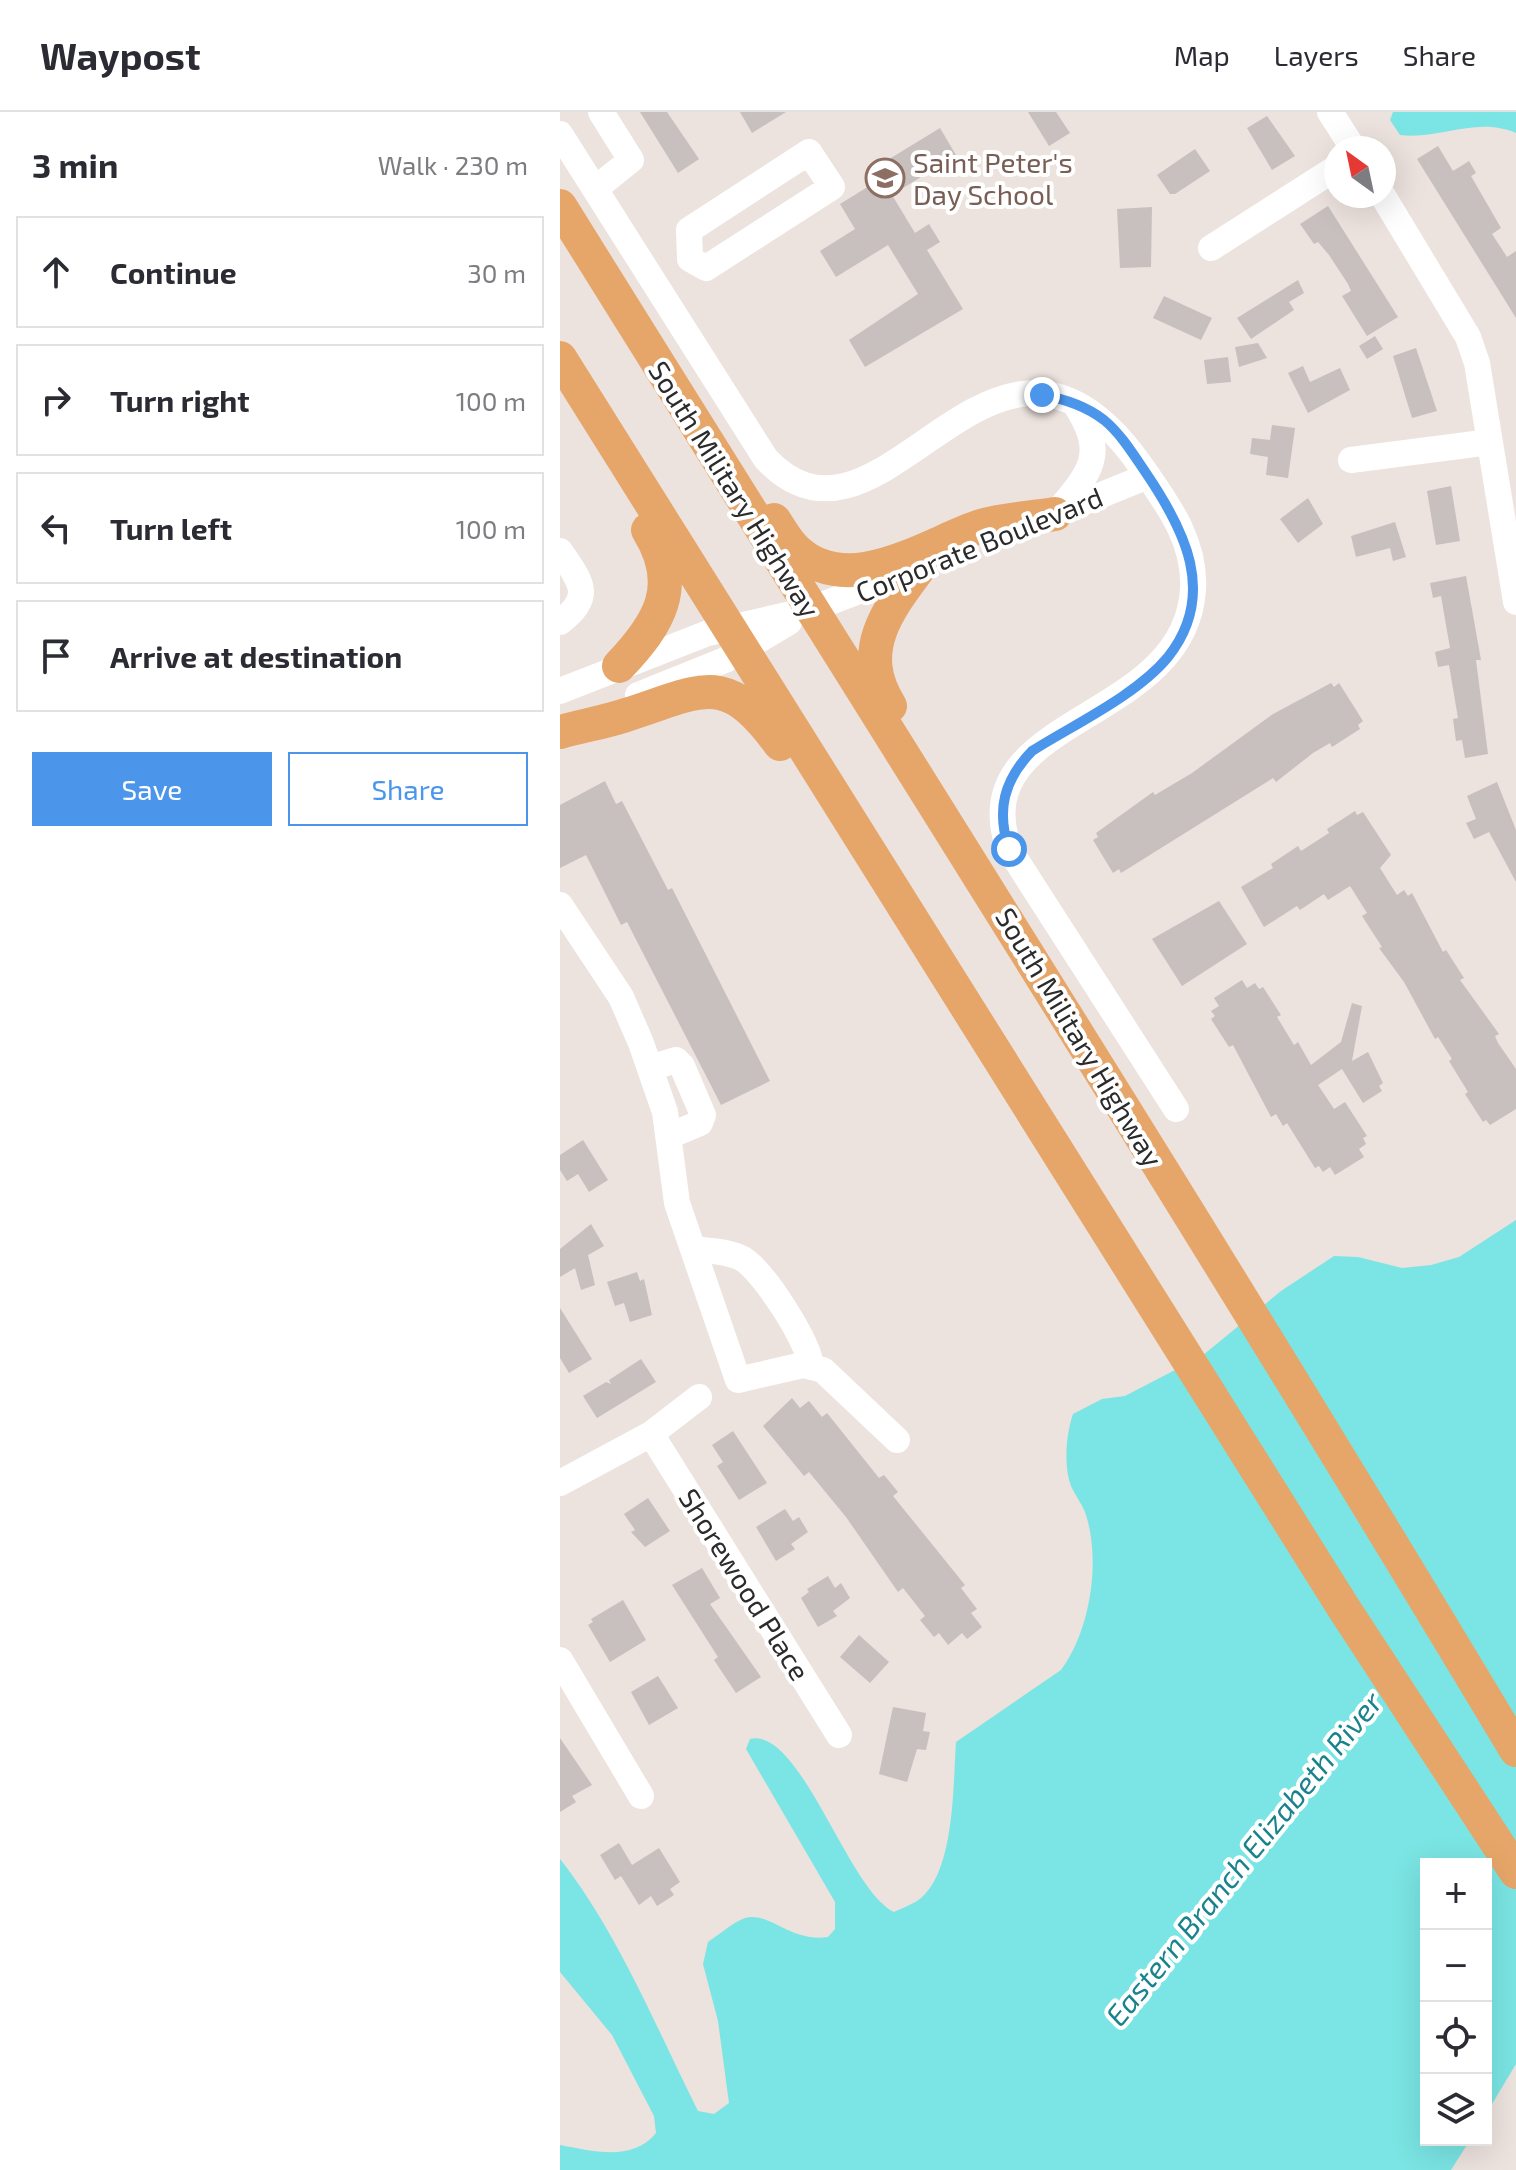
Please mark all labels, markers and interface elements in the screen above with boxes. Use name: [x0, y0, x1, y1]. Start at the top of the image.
text: Waypost: [40, 32, 201, 78]
text: Map: [1174, 38, 1230, 72]
text: Layers: [1274, 38, 1359, 72]
text: Share: [1403, 38, 1476, 72]
north arrow: [1324, 136, 1396, 208]
text: 3 min: [32, 144, 118, 185]
place label: Saint Peter's Day School: [913, 145, 1073, 211]
text: Walk · 230 m: [378, 149, 528, 180]
school or university icon: Saint Peter's Day School: [864, 157, 906, 199]
icon: ahead: [34, 250, 78, 294]
text: Continue: [110, 254, 237, 290]
text: 30 m: [467, 257, 526, 288]
street label: South Military Highway: [642, 355, 828, 624]
route end: [1024, 377, 1060, 413]
icon: right: [34, 378, 78, 422]
text: Turn right: [110, 382, 250, 418]
text: 100 m: [456, 385, 526, 416]
street label: Corporate Boulevard: [851, 479, 1107, 609]
icon: left: [34, 506, 78, 550]
text: Turn left: [110, 510, 232, 546]
text: 100 m: [456, 513, 526, 544]
icon: arrive: [34, 634, 78, 678]
text: Arrive at destination: [110, 638, 402, 674]
button: Save: [32, 752, 272, 826]
button: Share: [288, 752, 528, 826]
route start: [991, 831, 1027, 867]
street label: South Military Highway: [989, 901, 1171, 1173]
street label: Shorewood Place: [672, 1482, 818, 1686]
water label: Eastern Branch Elizabeth River: [1097, 1683, 1390, 2032]
map controls: [1420, 1858, 1492, 2146]
button: +: [1420, 1858, 1492, 1930]
button: −: [1420, 1930, 1492, 2002]
button: locate: [1420, 2002, 1492, 2074]
button: layers: [1420, 2074, 1492, 2146]

